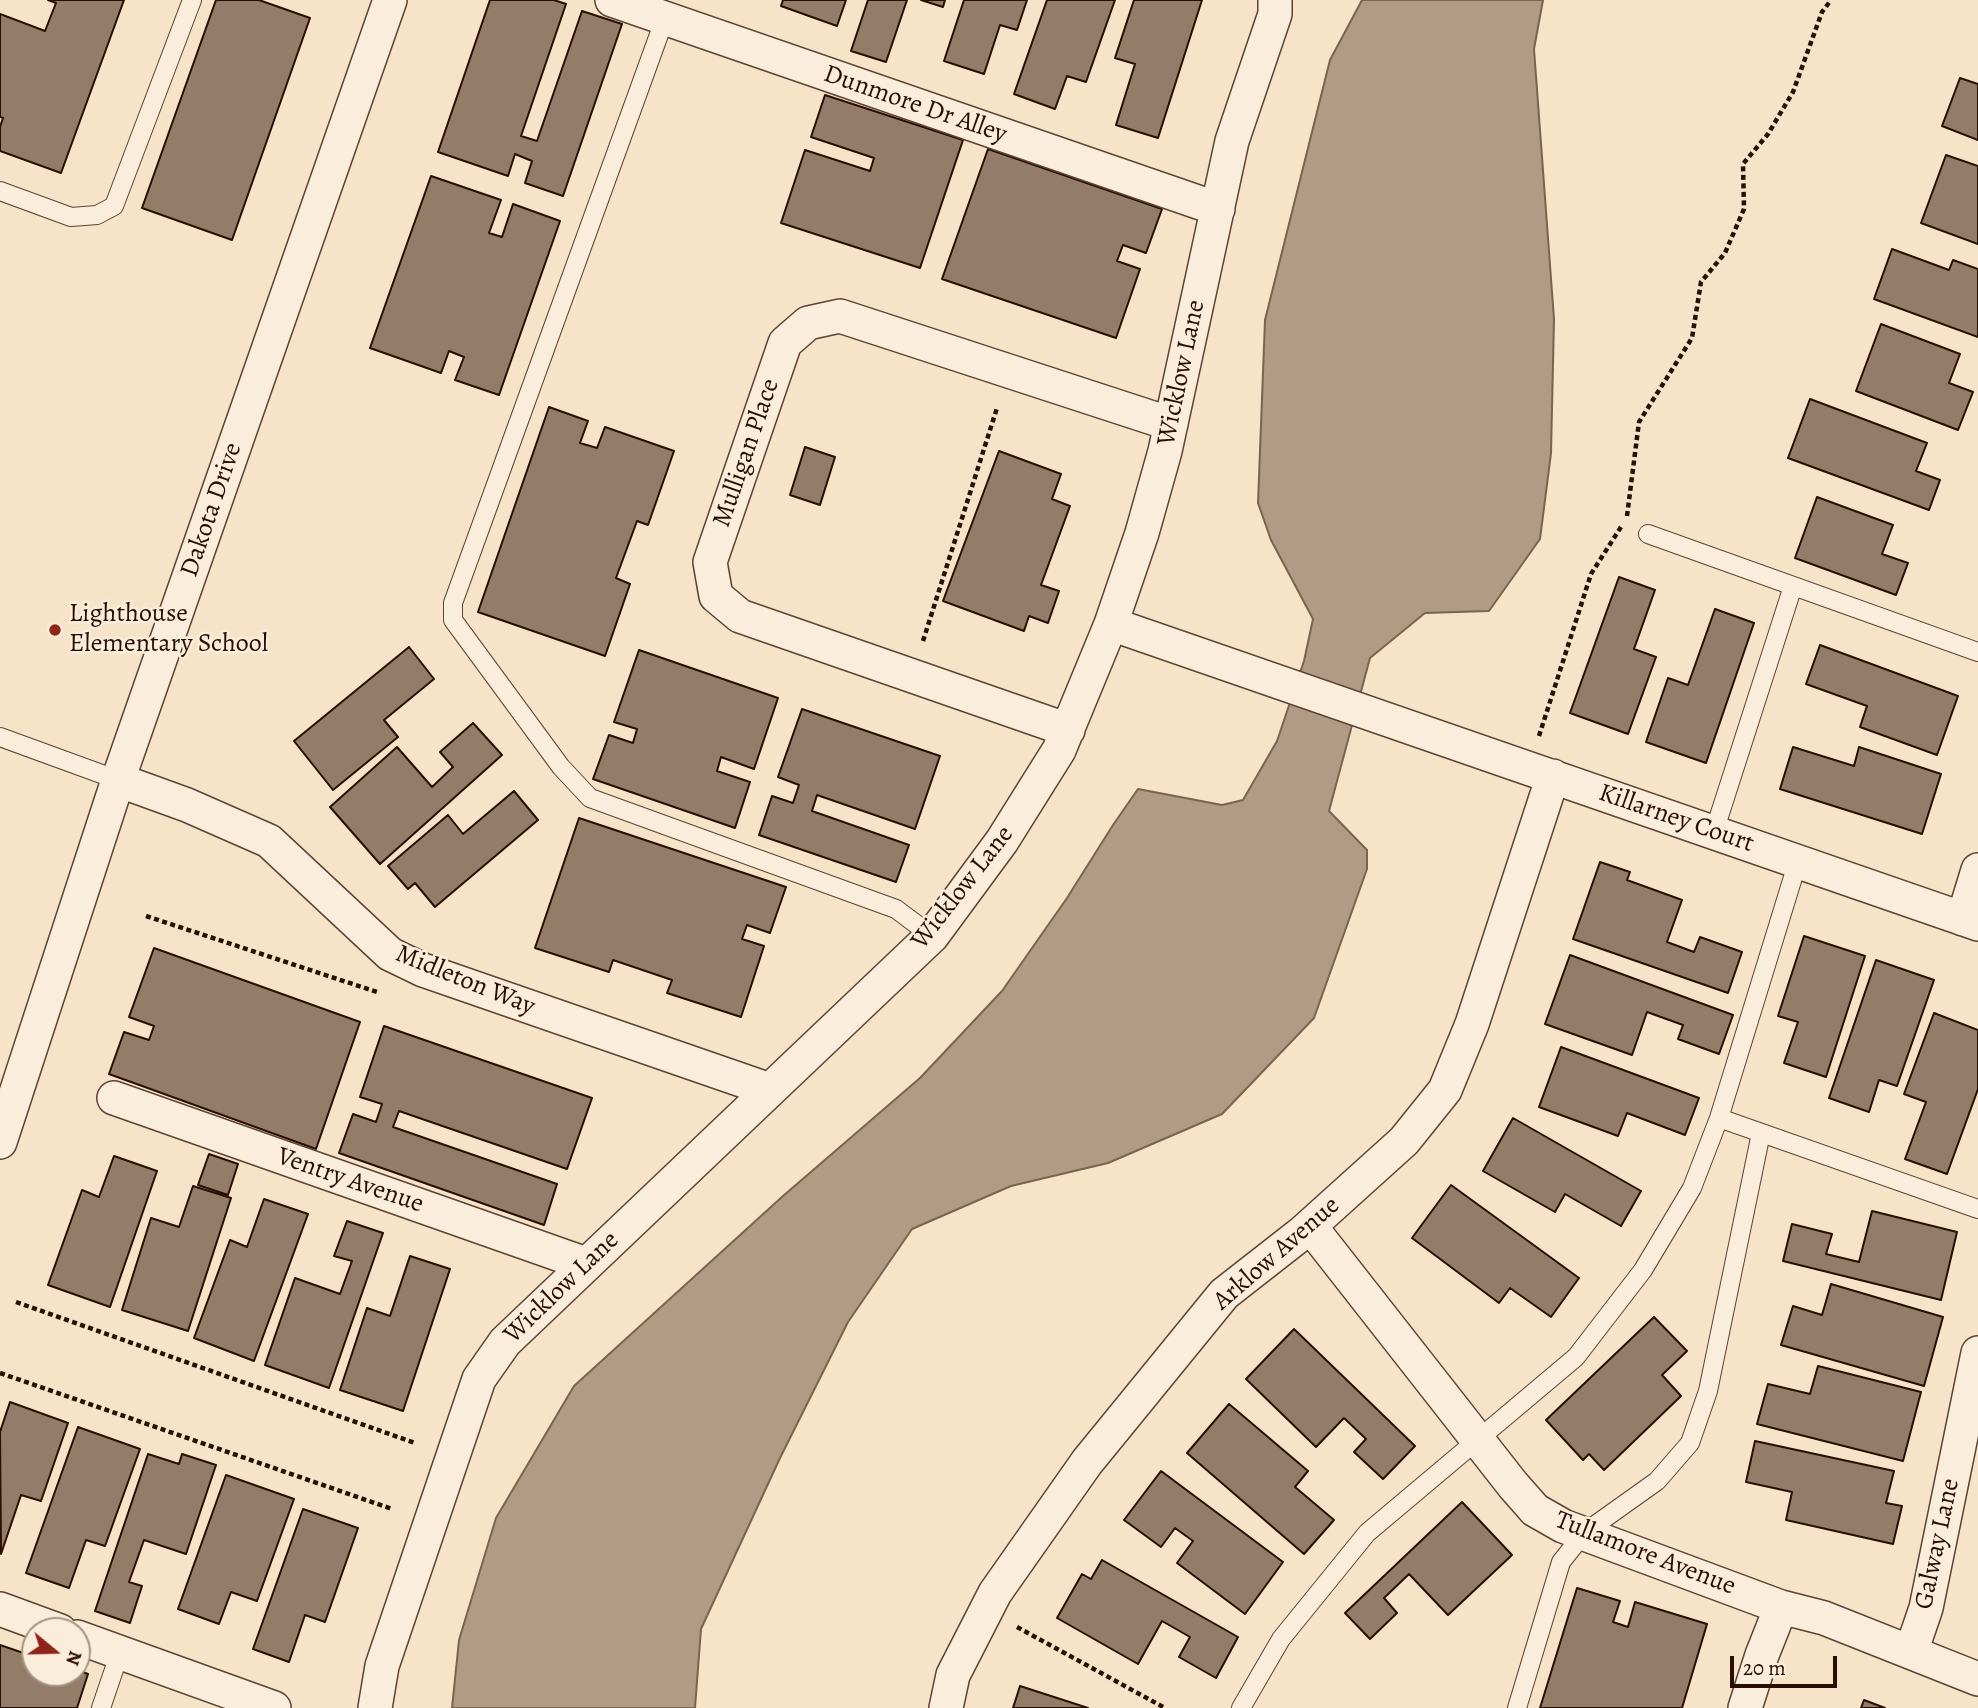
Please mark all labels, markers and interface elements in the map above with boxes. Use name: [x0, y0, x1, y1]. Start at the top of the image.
street label: Dunmore Dr Alley: [819, 59, 1011, 151]
street label: Wicklow Lane: [1151, 297, 1213, 449]
street label: Mulligan Place: [707, 375, 787, 531]
street label: Dakota Drive: [174, 439, 250, 581]
place label: Lighthouse Elementary School: [69, 599, 268, 660]
marker: Lighthouse Elementary School: [47, 622, 63, 638]
street label: Killarney Court: [1594, 778, 1758, 860]
street label: Wicklow Lane: [905, 820, 1021, 956]
street label: Midleton Way: [391, 939, 539, 1023]
street label: Ventry Avenue: [273, 1141, 427, 1221]
street label: Arklow Avenue: [1207, 1191, 1347, 1317]
street label: Wicklow Lane: [498, 1225, 626, 1351]
street label: Galway Lane: [1909, 1476, 1967, 1612]
street label: Tullamore Avenue: [1550, 1505, 1740, 1603]
north arrow: [21, 1617, 91, 1687]
scale bar: [1733, 1642, 1840, 1686]
text: N: [59, 1647, 89, 1669]
text: 20 m: [1743, 1654, 1786, 1682]

